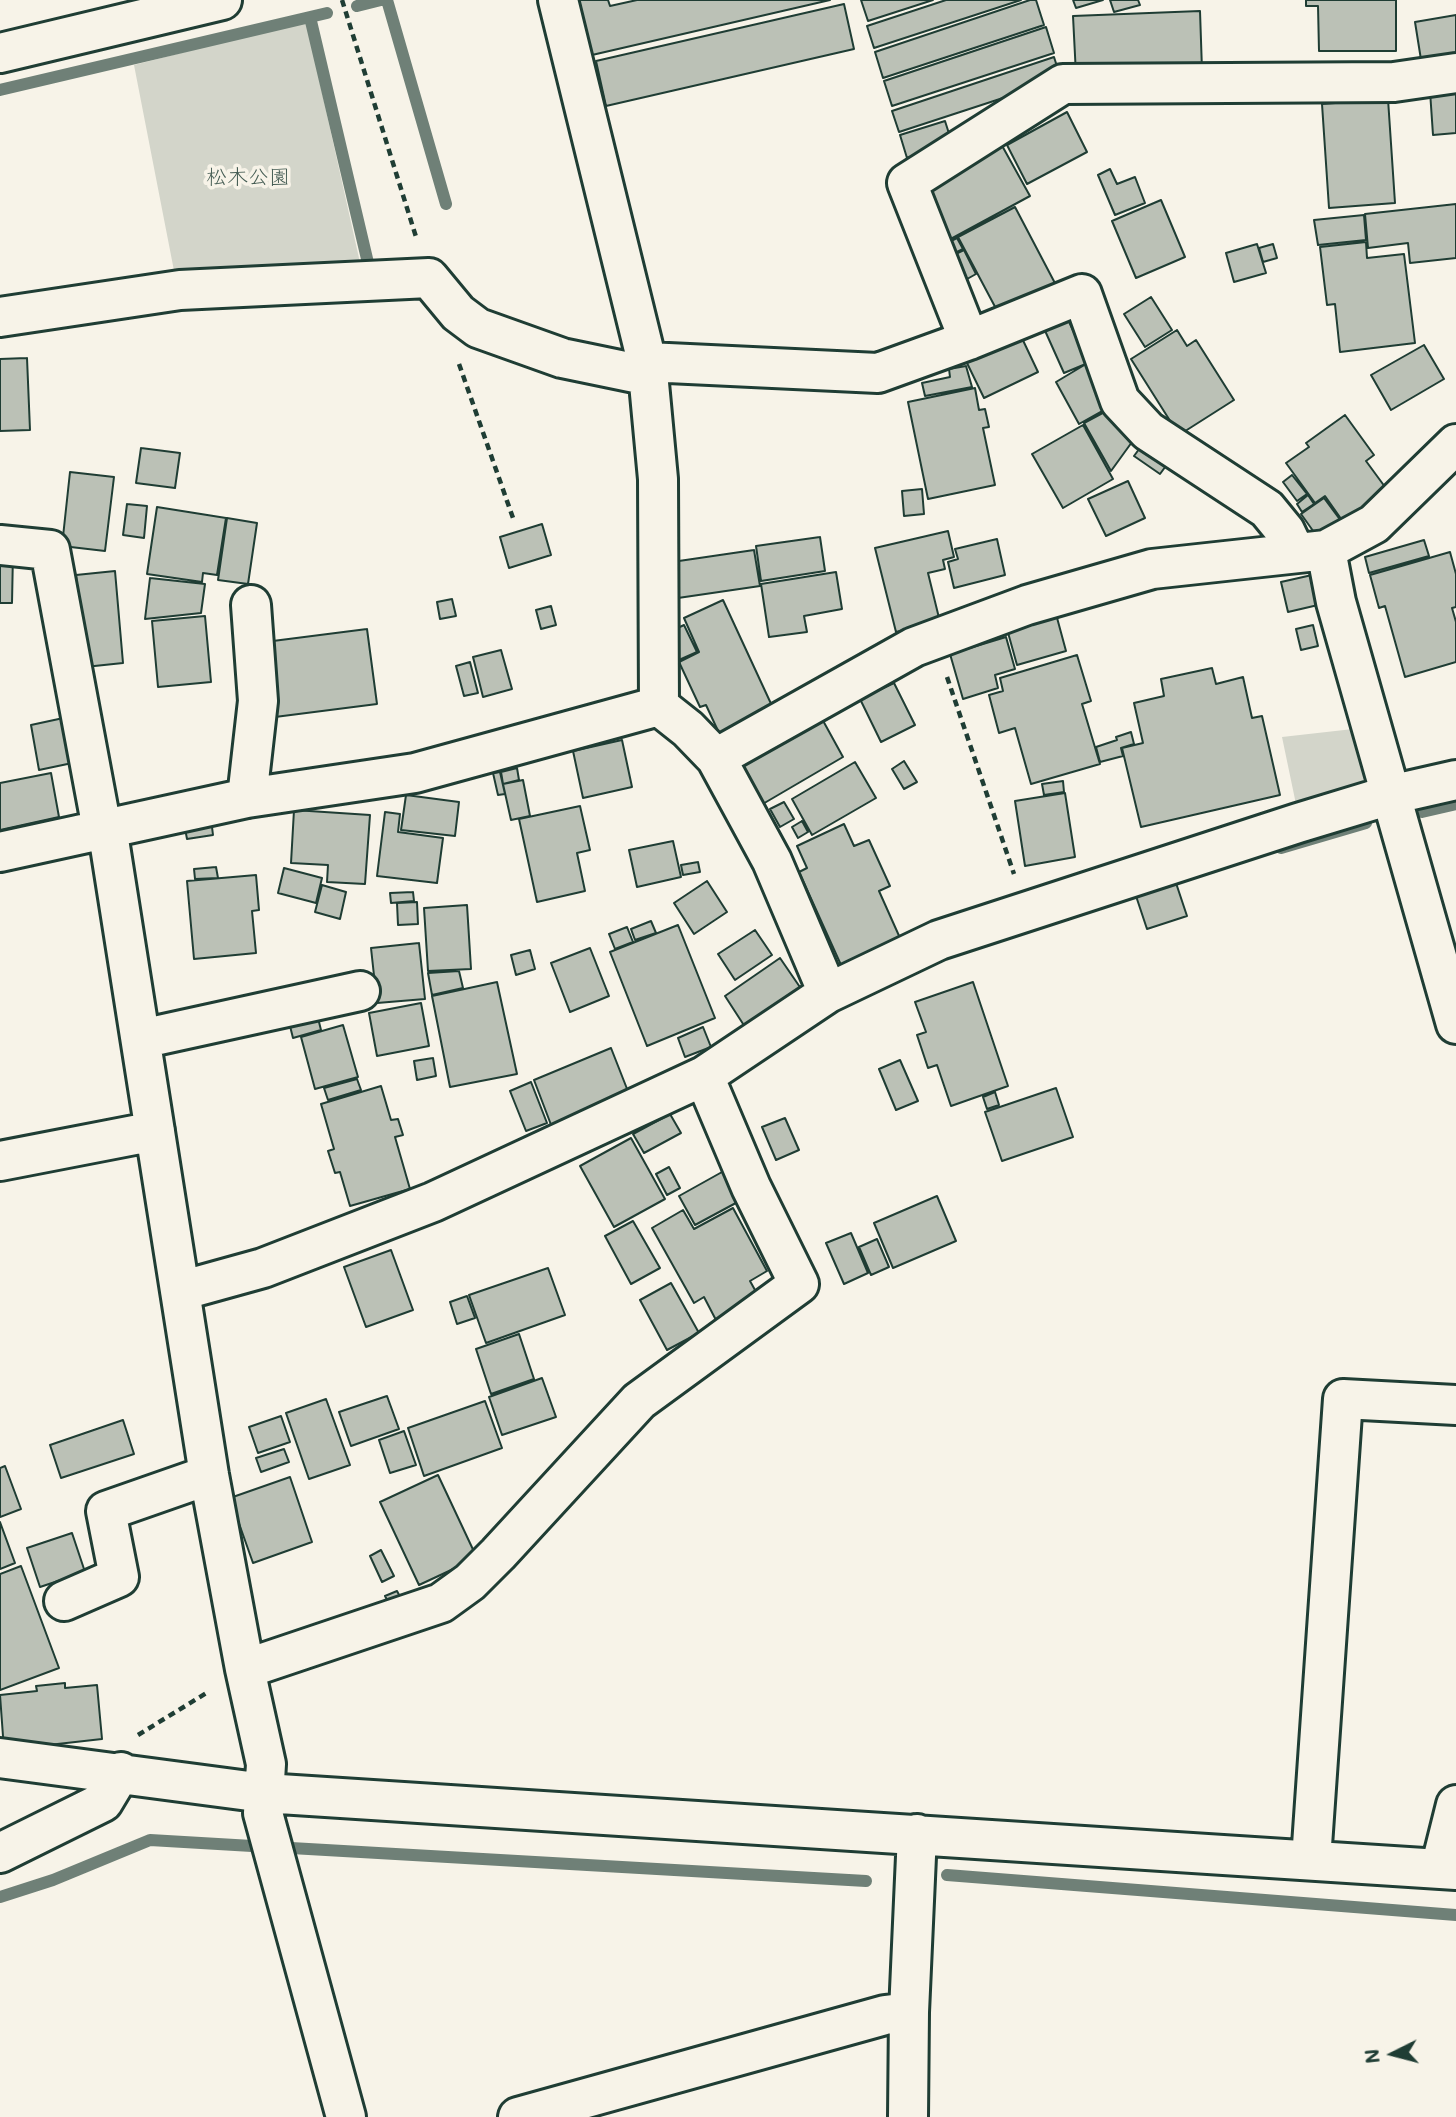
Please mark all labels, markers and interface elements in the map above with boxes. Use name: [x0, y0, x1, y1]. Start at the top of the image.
park label: 松木公園: [206, 165, 290, 191]
north arrow: [1358, 2019, 1428, 2089]
text: N: [1358, 2048, 1385, 2065]

